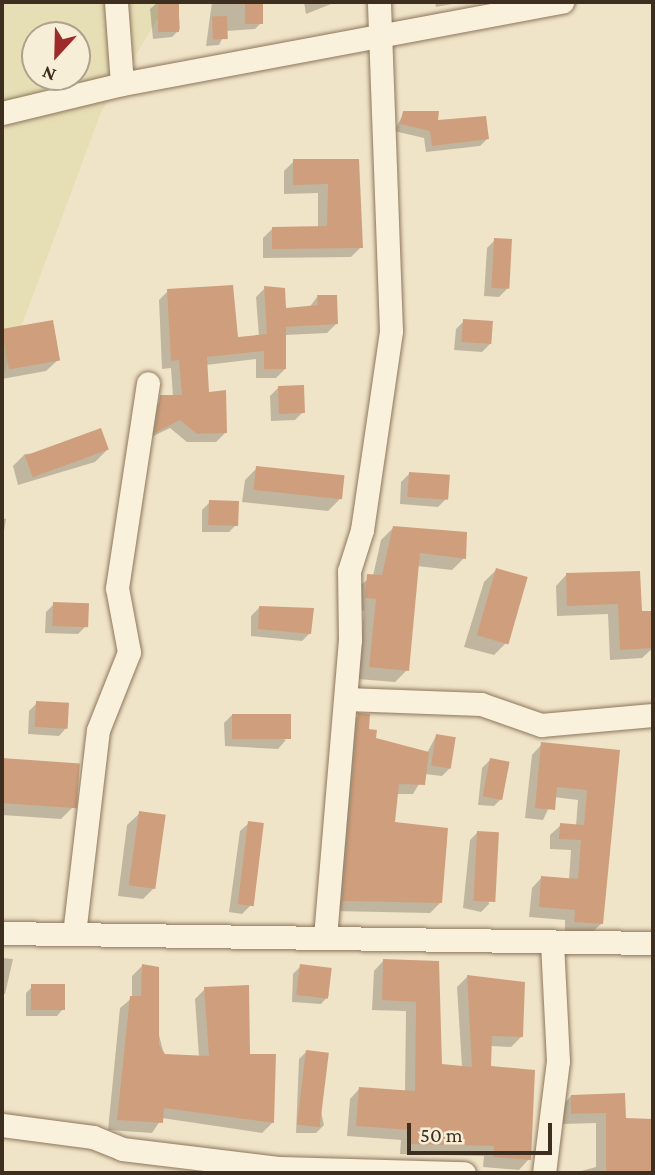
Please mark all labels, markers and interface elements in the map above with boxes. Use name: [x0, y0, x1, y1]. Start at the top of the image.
north arrow: [21, 21, 91, 91]
text: N: [39, 62, 59, 86]
scale bar: [410, 1108, 555, 1152]
text: 50 m: [420, 1123, 463, 1147]

